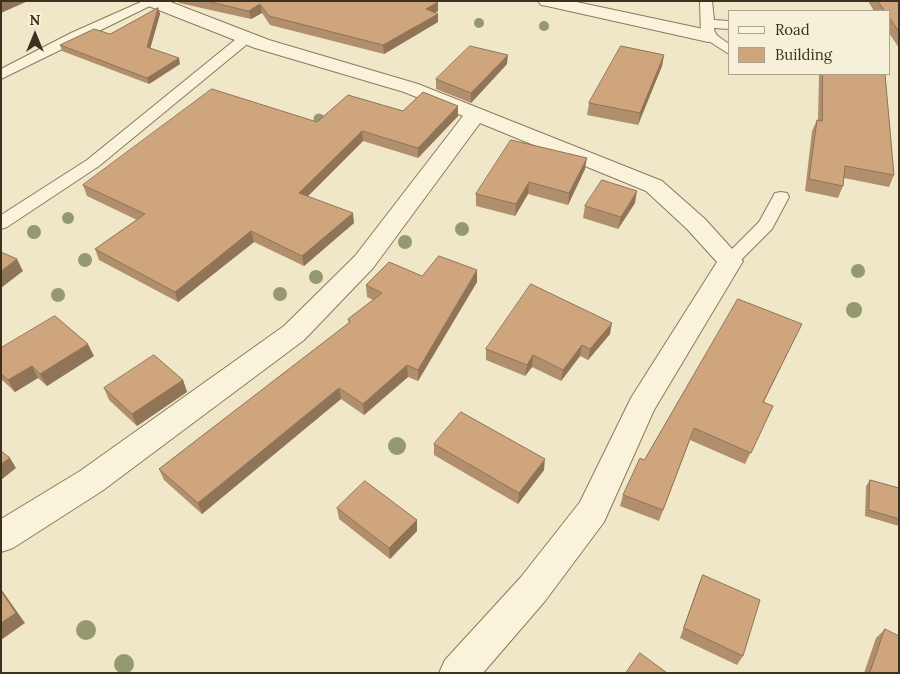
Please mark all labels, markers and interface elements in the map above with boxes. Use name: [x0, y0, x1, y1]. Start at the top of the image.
north arrow: [10, 10, 60, 60]
legend: [728, 10, 890, 75]
text: N: [30, 11, 40, 29]
text: Road: [775, 20, 810, 39]
text: Building: [775, 45, 832, 64]

